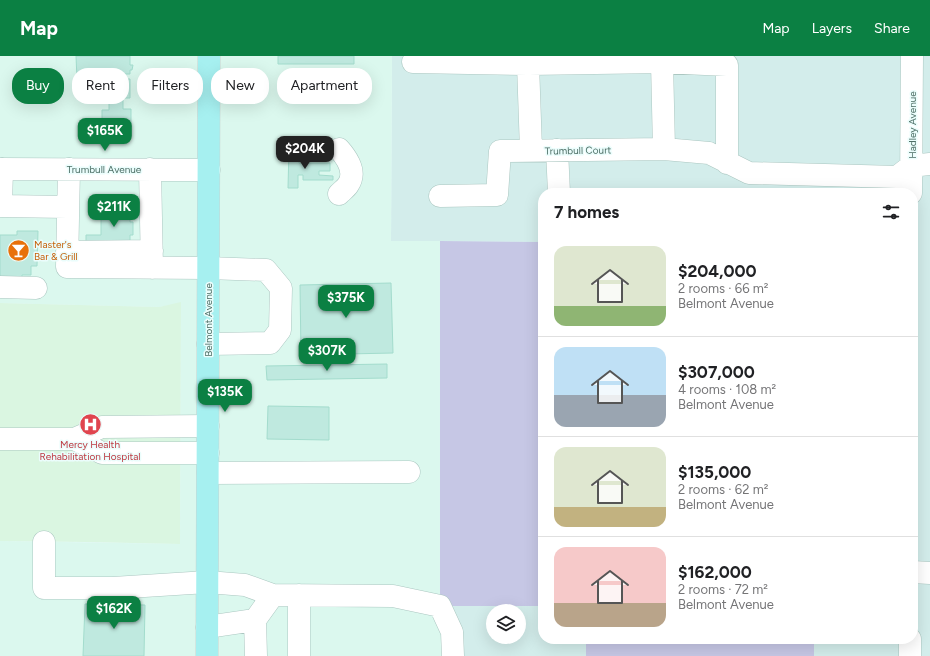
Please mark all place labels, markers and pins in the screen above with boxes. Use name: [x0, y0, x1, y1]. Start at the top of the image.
pin: $165K: [77, 118, 133, 152]
pin: $204K: [277, 136, 333, 170]
pin: $211K: [86, 194, 142, 228]
bar icon: Master's Bar & Grill: [6, 237, 32, 263]
place label: Master's Bar & Grill: [34, 238, 78, 263]
pin: $375K: [318, 285, 374, 319]
pin: $307K: [299, 338, 355, 372]
pin: $135K: [197, 379, 253, 413]
hospital icon: Mercy Health Rehabilitation Hospital: [77, 411, 103, 437]
place label: Mercy Health Rehabilitation Hospital: [39, 438, 141, 463]
pin: $162K: [86, 596, 142, 630]

